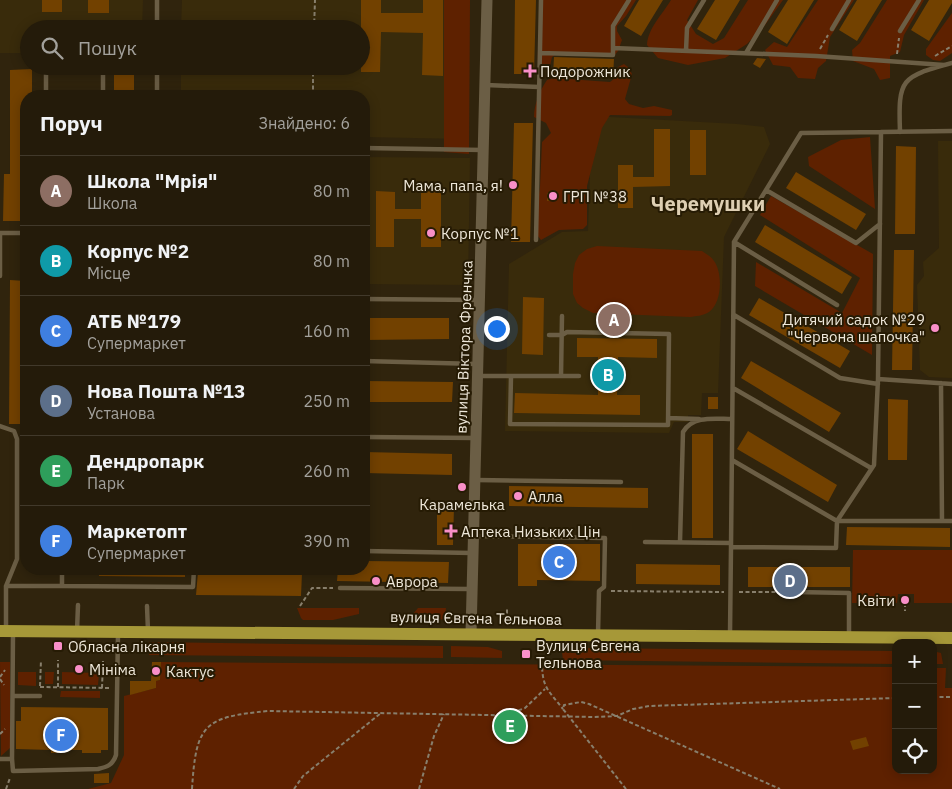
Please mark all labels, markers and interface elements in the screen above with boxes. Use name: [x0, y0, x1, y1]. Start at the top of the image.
search box: [20, 20, 370, 75]
icon: search: [38, 34, 66, 62]
text: Пошук: [78, 36, 137, 60]
place label: Подорожник: [540, 62, 630, 81]
marker: Подорожник: [524, 65, 536, 77]
text: Поруч: [40, 109, 103, 137]
text: Знайдено: 6: [258, 113, 350, 133]
text: Школа "Мрія": [87, 169, 217, 193]
place label: Мама, папа, я!: [403, 176, 503, 195]
marker: Мама, папа, я!: [507, 179, 519, 191]
text: A: [51, 181, 61, 201]
text: 80 m: [313, 181, 350, 201]
place label: ГРП №38: [563, 187, 627, 206]
marker: ГРП №38: [547, 190, 559, 202]
district label: Черемушки: [651, 190, 765, 217]
text: Школа: [87, 193, 137, 213]
place label: Корпус №1: [441, 224, 519, 243]
marker: Корпус №1: [425, 227, 437, 239]
text: Корпус №2: [87, 239, 189, 263]
text: B: [51, 251, 61, 271]
text: 80 m: [313, 251, 350, 271]
street label: вулиця Віктора Френчка: [451, 260, 477, 434]
text: Місце: [87, 263, 130, 283]
pin: A: [598, 301, 630, 339]
text: АТБ №179: [87, 309, 181, 333]
place label: Дитячий садок №29 "Червона шапочка": [783, 310, 925, 346]
your location: [484, 316, 510, 342]
text: C: [51, 321, 61, 341]
text: 160 m: [303, 321, 350, 341]
marker: Дитячий садок №29 "Червона шапочка": [929, 322, 941, 334]
text: Супермаркет: [87, 333, 186, 353]
pin: B: [592, 356, 624, 394]
text: Нова Пошта №13: [87, 379, 245, 403]
text: D: [50, 391, 62, 411]
text: 250 m: [303, 391, 350, 411]
text: Установа: [87, 403, 155, 423]
text: Дендропарк: [87, 449, 204, 473]
text: E: [51, 461, 61, 481]
text: 260 m: [303, 461, 350, 481]
text: Парк: [87, 473, 125, 493]
marker: Карамелька: [456, 481, 468, 493]
place label: Алла: [528, 487, 563, 506]
marker: Алла: [512, 490, 524, 502]
place label: Карамелька: [419, 495, 505, 514]
text: Маркетопт: [87, 519, 187, 543]
place label: Аптека Низьких Цін: [461, 522, 600, 541]
marker: Аптека Низьких Цін: [445, 525, 457, 537]
text: F: [51, 531, 61, 551]
text: 390 m: [303, 531, 350, 551]
text: Супермаркет: [87, 543, 186, 563]
pin: C: [543, 543, 575, 581]
pin: D: [774, 562, 806, 600]
place label: Аврора: [386, 572, 438, 591]
marker: Аврора: [370, 575, 382, 587]
place label: Квіти: [857, 591, 895, 610]
marker: Квіти: [899, 594, 911, 606]
street label: вулиця Євгена Тельнова: [390, 607, 562, 629]
place label: Вулиця Євгена Тельнова: [536, 636, 640, 672]
place label: Обласна лікарня: [68, 637, 185, 656]
map controls: [892, 639, 937, 774]
button: +: [892, 639, 937, 684]
marker: Обласна лікарня: [52, 640, 64, 652]
marker: Вулиця Євгена Тельнова: [520, 648, 532, 660]
place label: Мініма: [89, 660, 136, 679]
place label: Кактус: [166, 662, 215, 681]
marker: Мініма: [73, 663, 85, 675]
marker: Кактус: [150, 665, 162, 677]
button: −: [892, 684, 937, 729]
pin: E: [494, 707, 526, 745]
pin: F: [45, 716, 77, 754]
button: locate: [892, 729, 937, 774]

